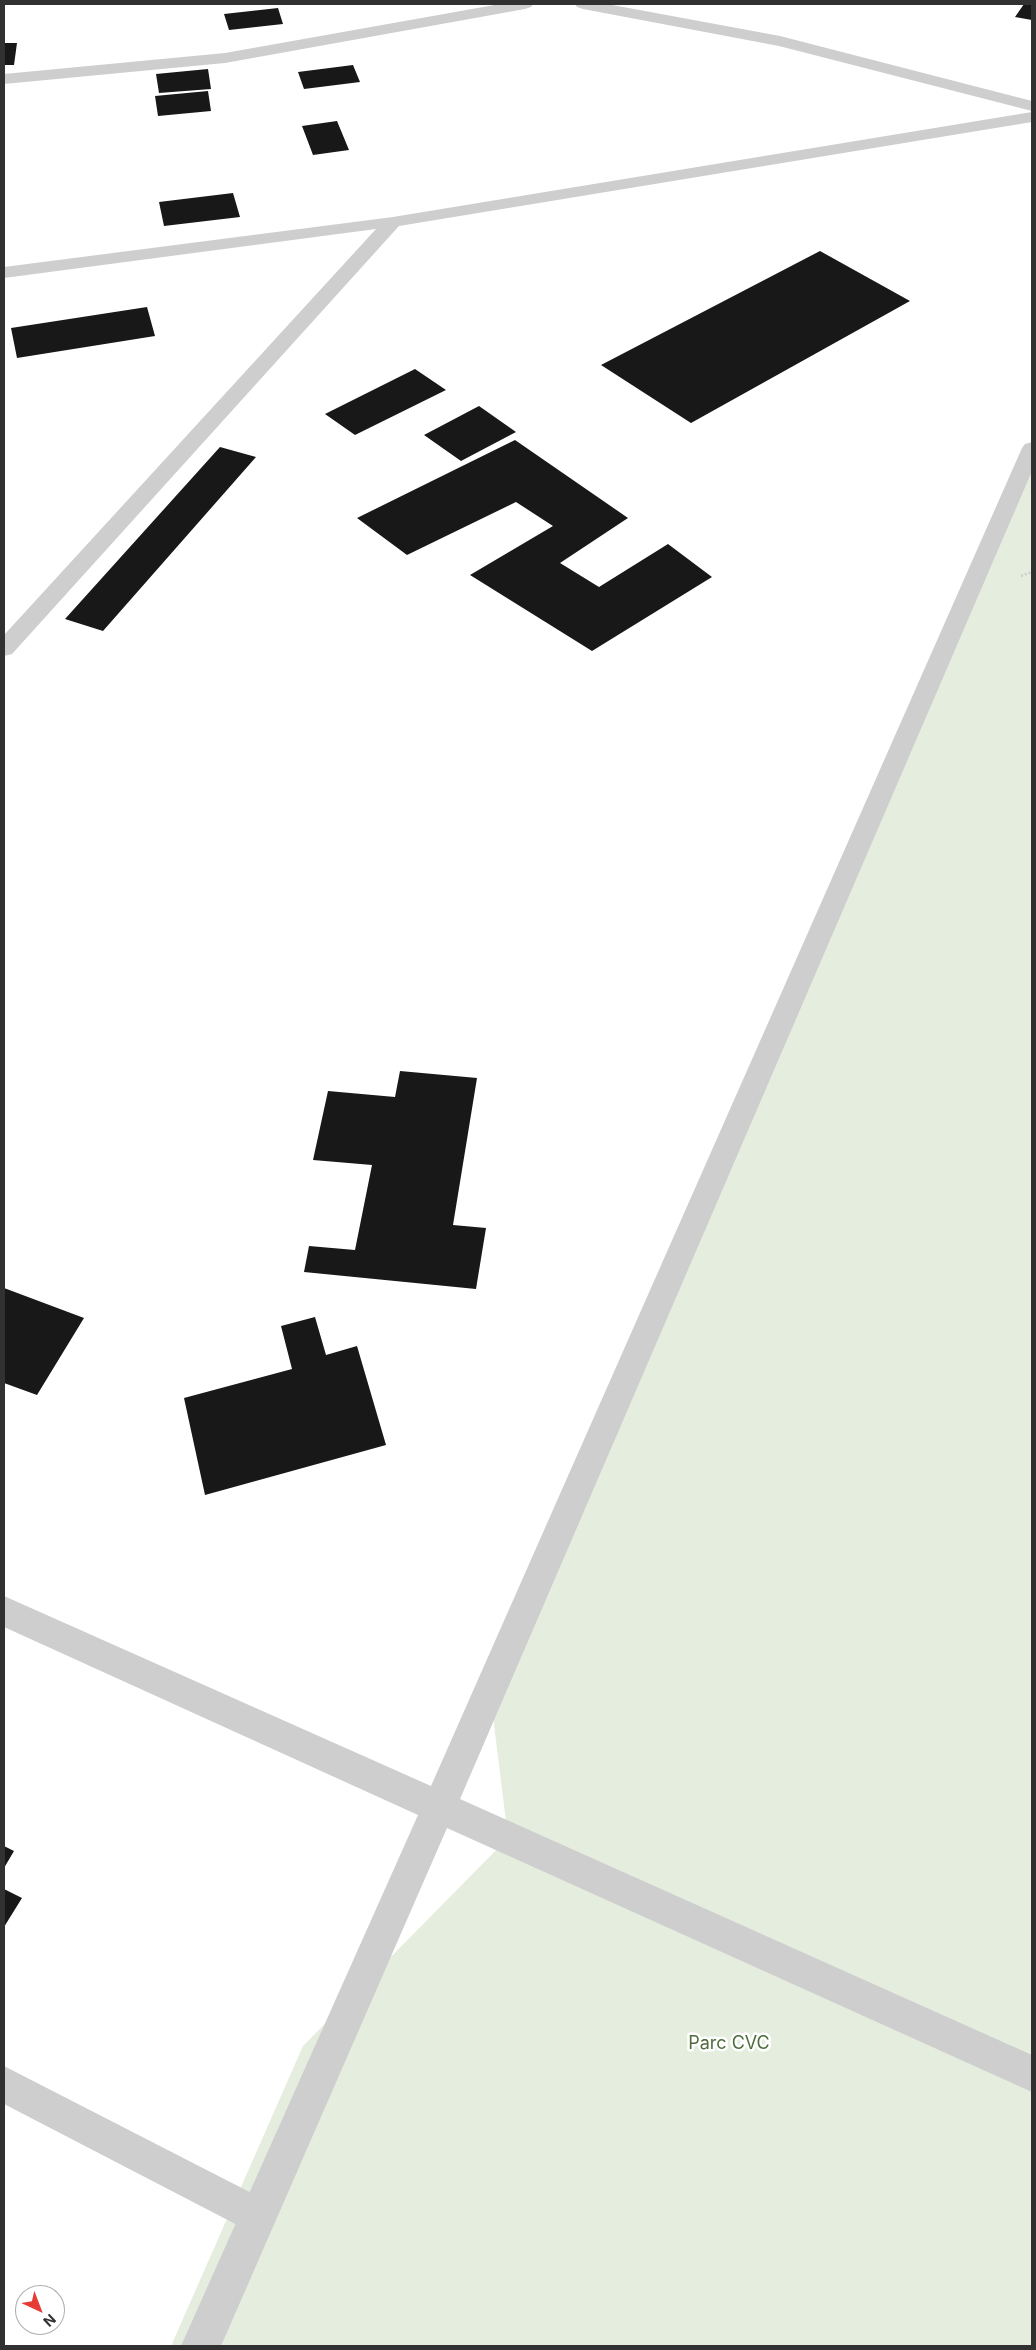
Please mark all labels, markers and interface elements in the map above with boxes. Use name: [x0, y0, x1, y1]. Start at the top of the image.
park label: Parc CVC: [688, 2033, 770, 2055]
north arrow: [15, 2285, 65, 2335]
text: N: [40, 2311, 60, 2330]

